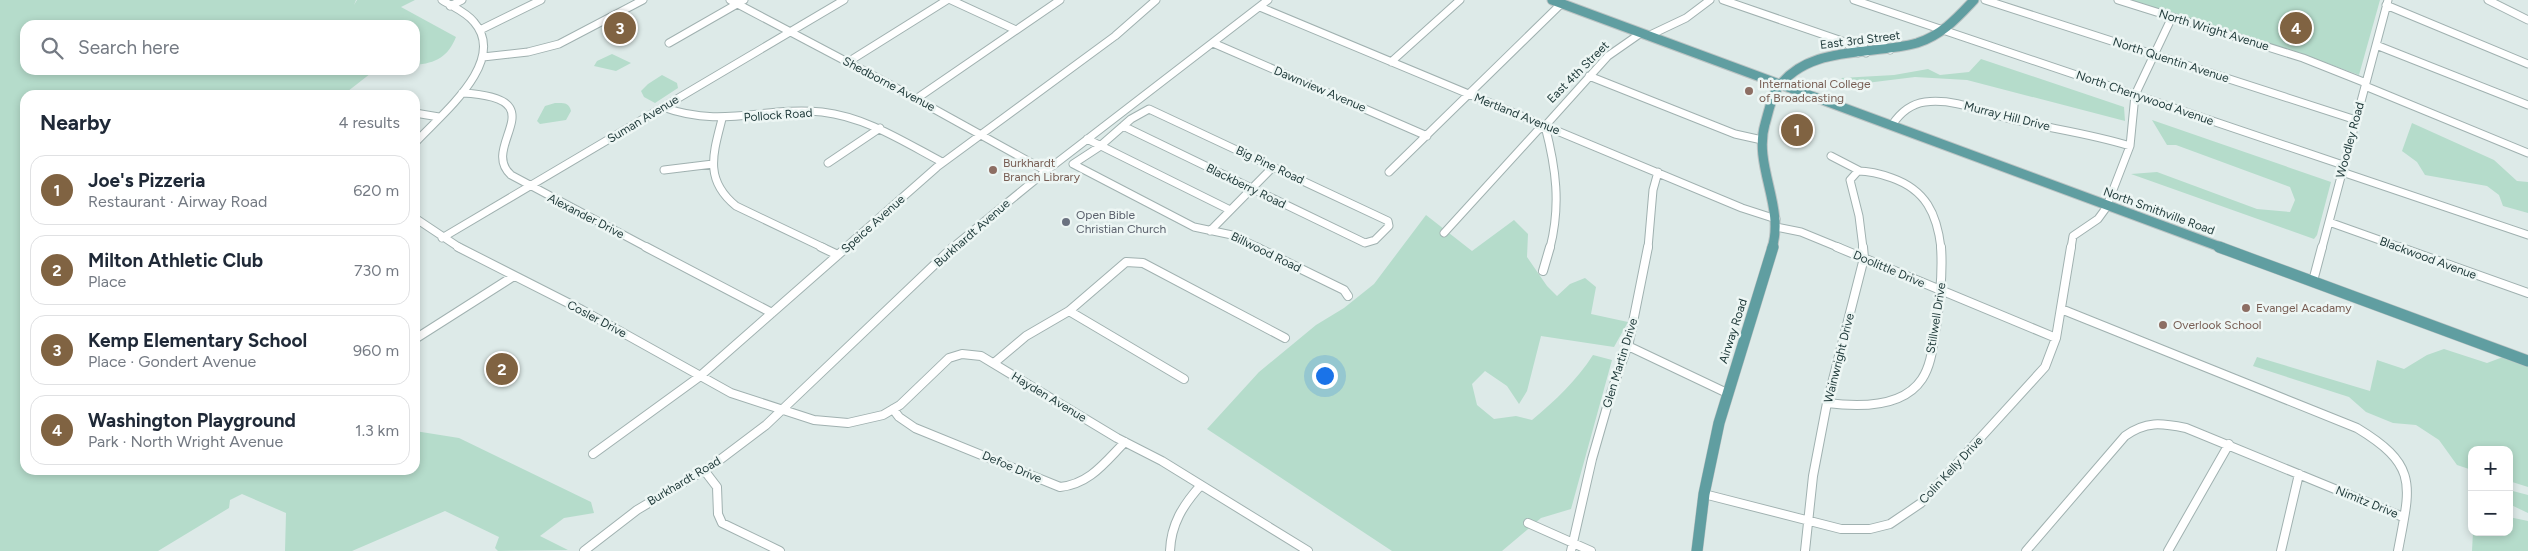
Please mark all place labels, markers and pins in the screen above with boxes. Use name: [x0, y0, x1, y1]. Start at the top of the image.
pin: 3: [604, 9, 636, 47]
pin: 4: [2280, 9, 2312, 47]
place label: International College of Broadcasting: [1759, 77, 1871, 105]
marker: International College of Broadcasting: [1743, 85, 1755, 97]
pin: 1: [1781, 111, 1813, 149]
place label: Burkhardt Branch Library: [1003, 156, 1081, 184]
marker: Burkhardt Branch Library: [987, 164, 999, 176]
place label: Open Bible Christian Church: [1076, 208, 1166, 236]
marker: Open Bible Christian Church: [1060, 216, 1072, 228]
place label: Evangel Acadamy: [2256, 301, 2352, 315]
marker: Evangel Acadamy: [2240, 302, 2252, 314]
place label: Overlook School: [2173, 318, 2261, 332]
marker: Overlook School: [2157, 319, 2169, 331]
pin: 2: [486, 350, 518, 388]

